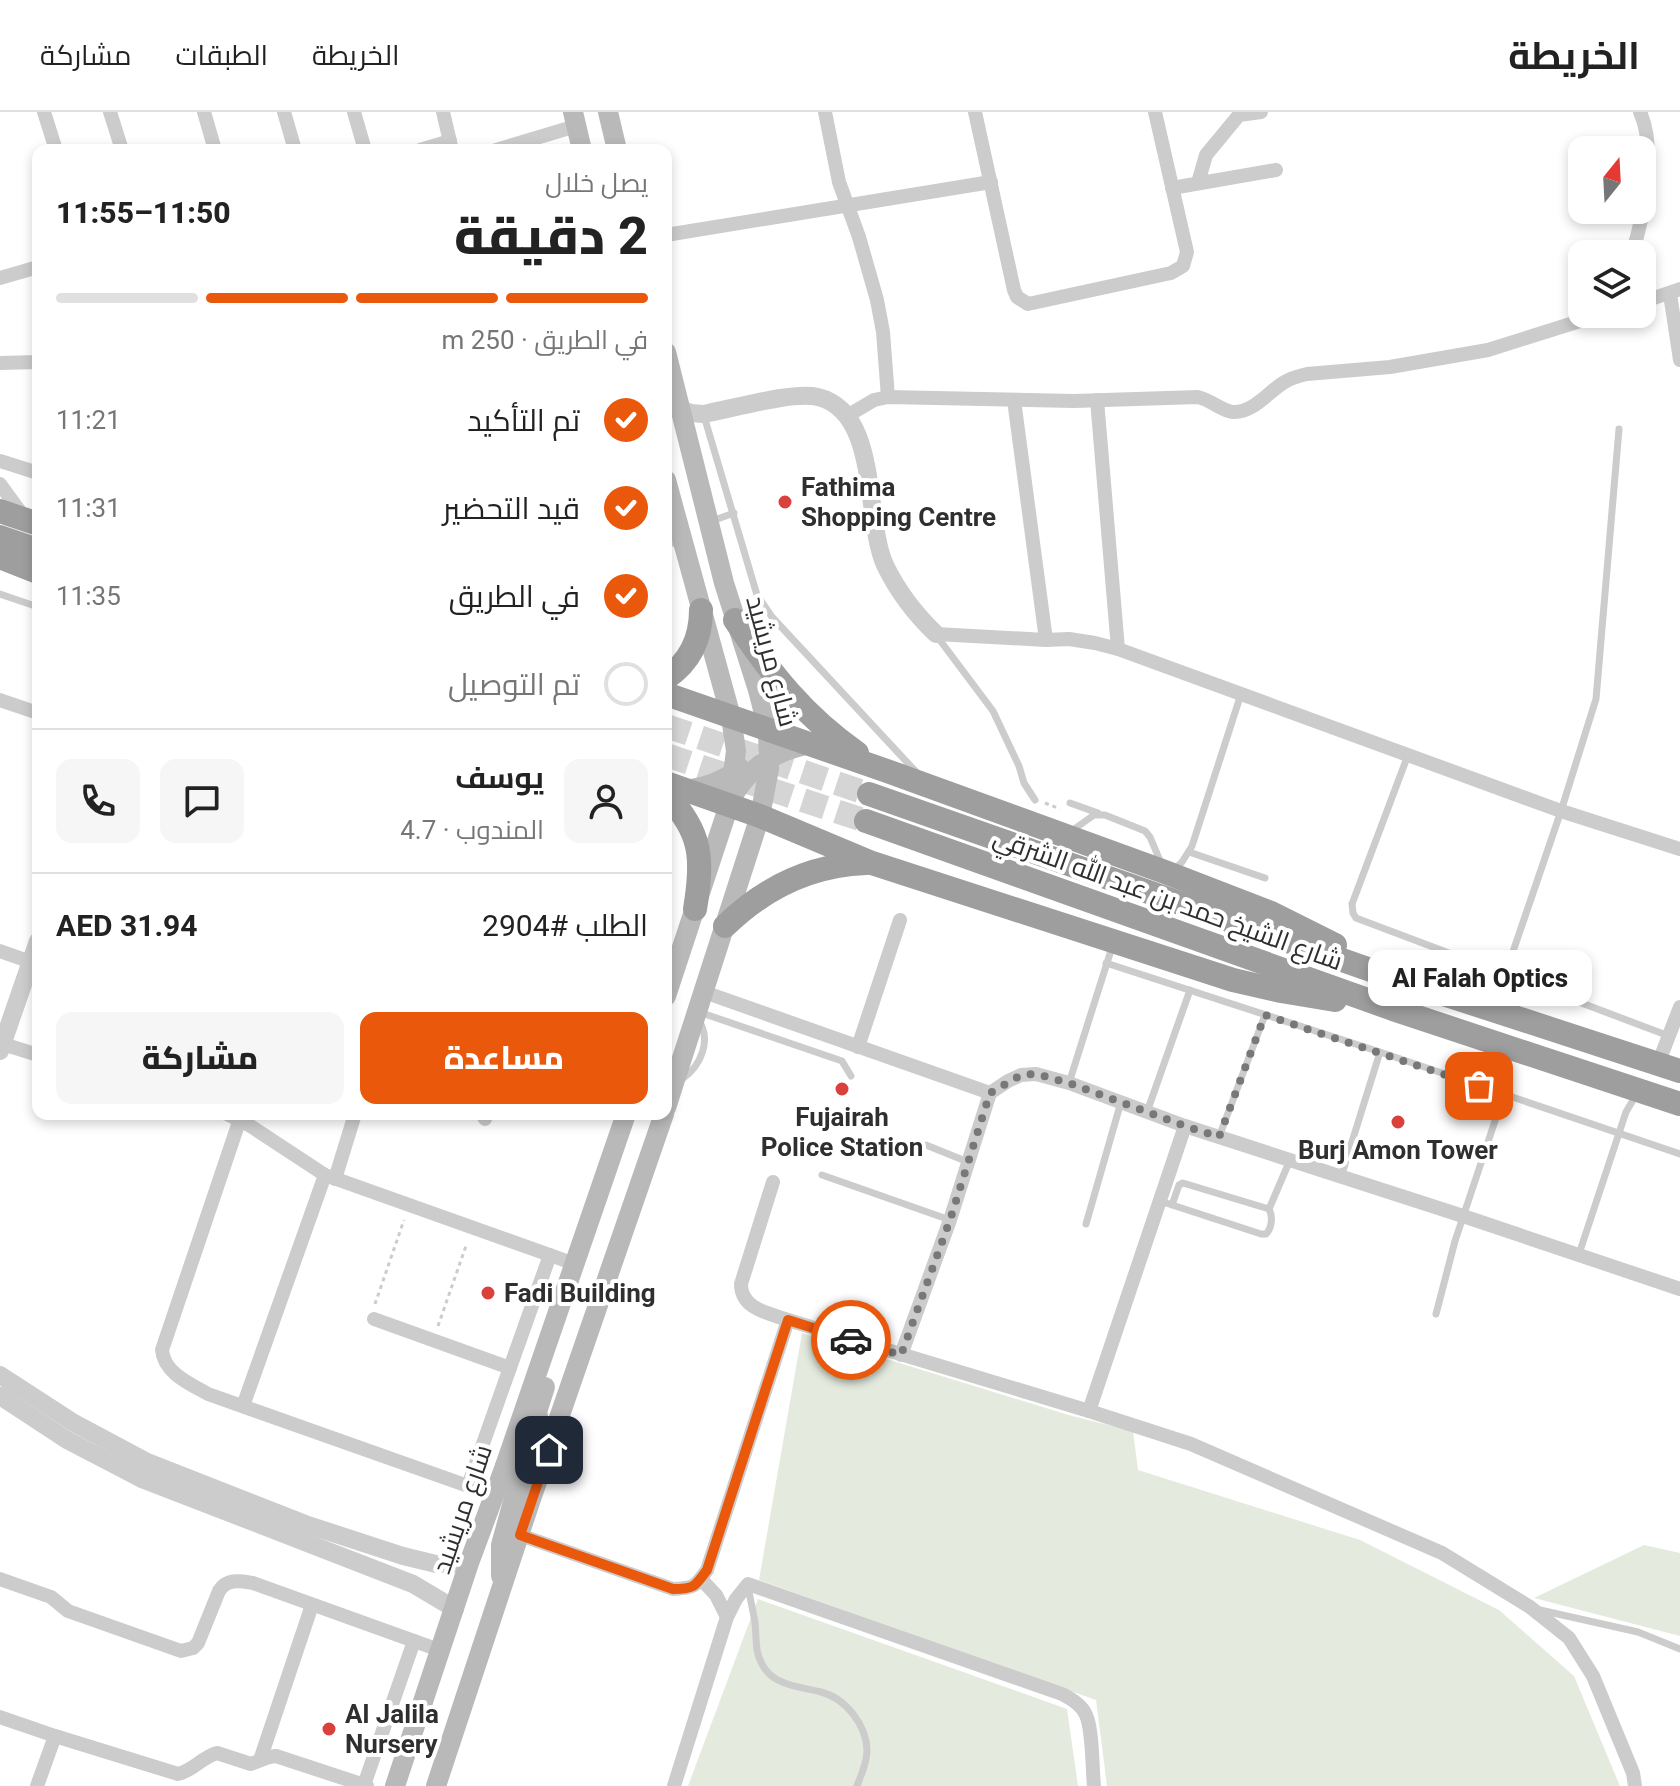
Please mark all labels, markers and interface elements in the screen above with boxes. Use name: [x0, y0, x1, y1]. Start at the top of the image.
text: الخريطة: [1508, 34, 1640, 78]
text: مشاركة: [40, 39, 131, 72]
text: الطبقات: [175, 39, 268, 72]
text: الخريطة: [312, 39, 399, 72]
north arrow: [1568, 136, 1656, 224]
map controls: [1568, 136, 1656, 328]
text: يصل خلال: [545, 168, 648, 198]
text: 11:50–11:55: [56, 195, 231, 230]
text: 2 دقيقة: [454, 206, 648, 267]
button: layers: [1568, 240, 1656, 328]
text: في الطريق · 250 m: [441, 325, 648, 355]
icon: check: [604, 398, 648, 442]
text: تم التأكيد: [467, 403, 580, 438]
text: 11:21: [56, 405, 121, 435]
place label: Fathima Shopping Centre: [801, 472, 996, 532]
icon: check: [604, 486, 648, 530]
text: قيد التحضير: [443, 491, 580, 526]
text: 11:31: [56, 493, 121, 523]
marker: Fathima Shopping Centre: [776, 493, 794, 511]
icon: check: [604, 574, 648, 618]
text: في الطريق: [449, 579, 580, 614]
text: 11:35: [56, 581, 121, 611]
street label: شارع مريشيد: [738, 592, 804, 730]
text: تم التوصيل: [448, 667, 580, 702]
button: phone: [56, 759, 140, 843]
button: chat: [160, 759, 244, 843]
button: person: [564, 759, 648, 843]
text: يوسف: [455, 760, 544, 795]
text: المندوب · 4.7: [400, 815, 544, 845]
street label: شارع الشيخ حمد بن عبد الله الشرقي: [987, 820, 1347, 982]
text: AED 31.94: [56, 908, 198, 943]
text: الطلب #2904: [482, 908, 648, 943]
callout: Al Falah Optics: [1367, 950, 1591, 1006]
text: Al Falah Optics: [1392, 963, 1568, 993]
button: مشاركة: [56, 1012, 344, 1104]
button: مساعدة: [360, 1012, 648, 1104]
pin: [1445, 1052, 1513, 1120]
icon: bag: [1457, 1064, 1501, 1108]
marker: Fujairah Police Station: [833, 1080, 851, 1098]
place label: Fujairah Police Station: [761, 1102, 923, 1162]
marker: Burj Amon Tower: [1389, 1113, 1407, 1131]
place label: Burj Amon Tower: [1298, 1135, 1498, 1165]
place label: Fadi Building: [504, 1278, 656, 1308]
marker: Fadi Building: [479, 1284, 497, 1302]
courier: [811, 1300, 891, 1380]
icon: car: [829, 1318, 873, 1362]
pin: [515, 1416, 583, 1484]
icon: home: [527, 1428, 571, 1472]
street label: شارع مريشيد: [426, 1441, 500, 1578]
place label: Al Jalila Nursery: [345, 1699, 439, 1759]
marker: Al Jalila Nursery: [320, 1720, 338, 1738]

